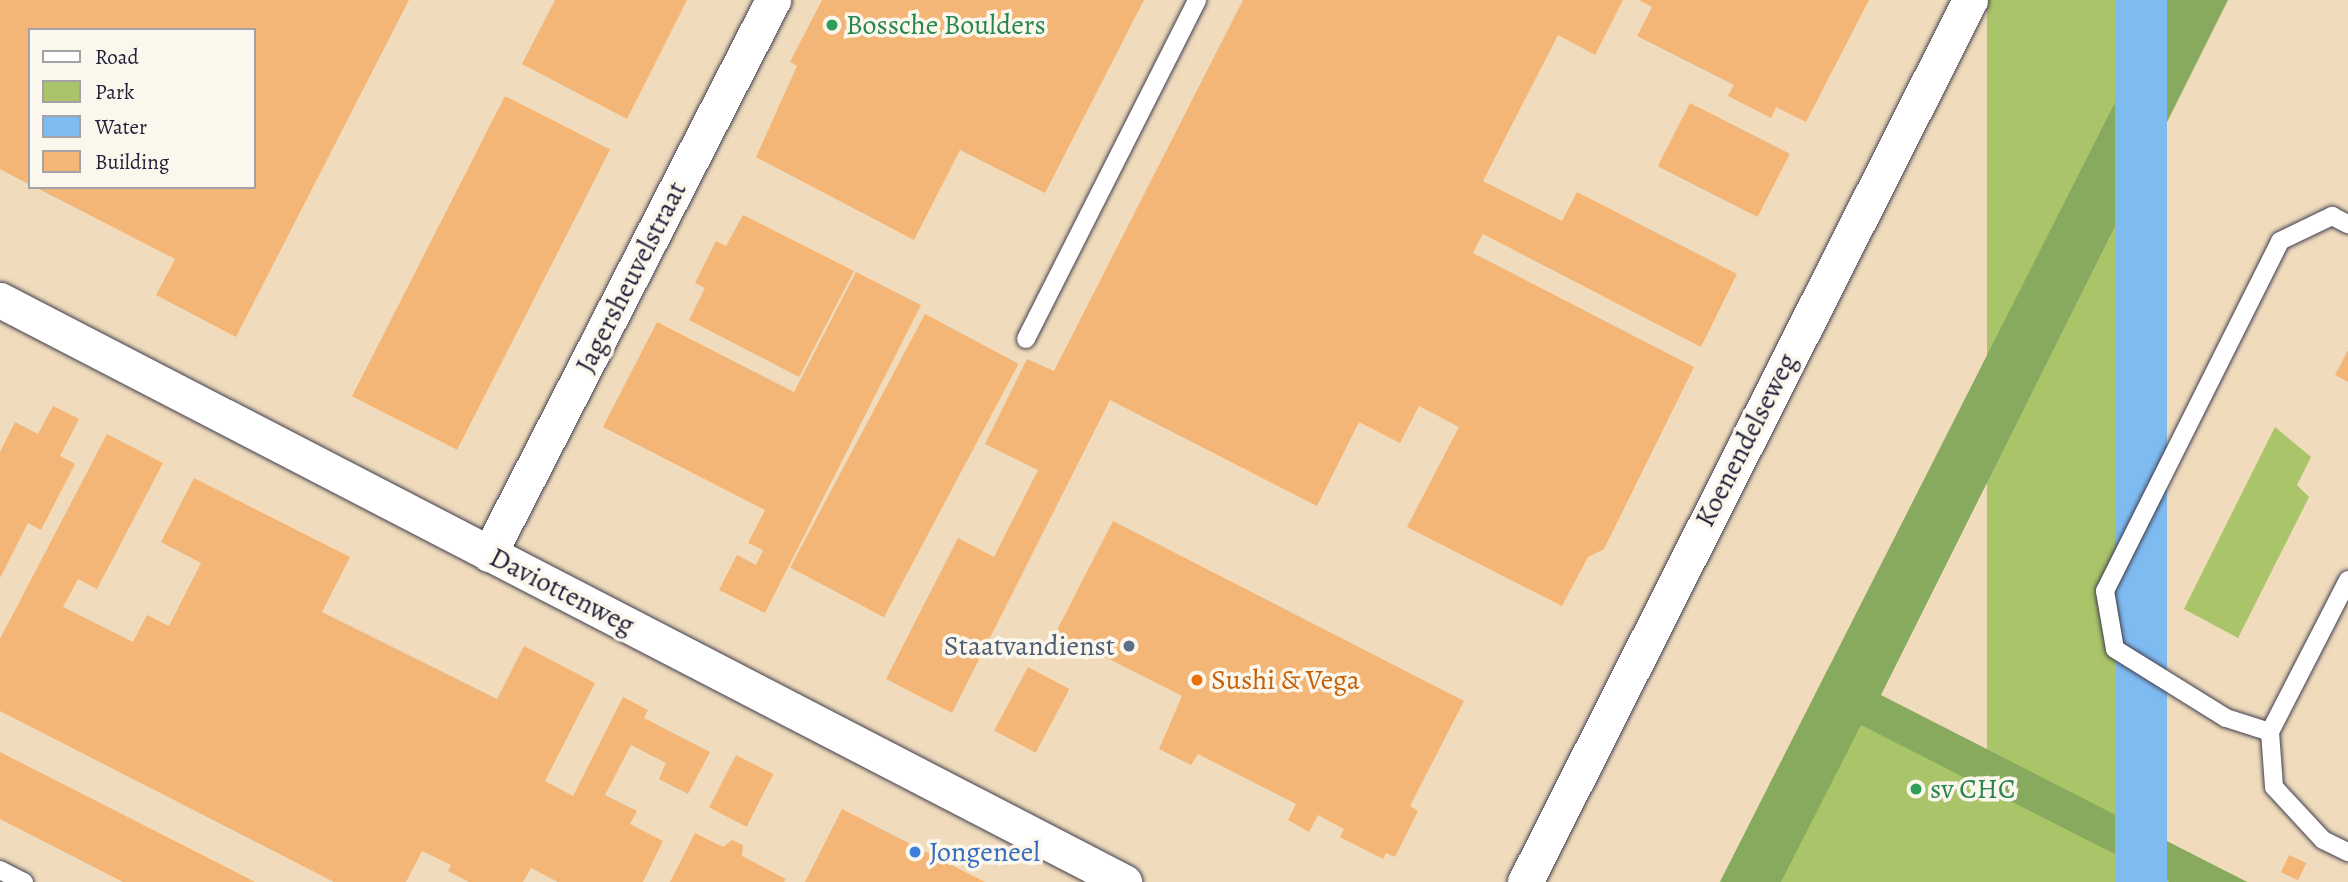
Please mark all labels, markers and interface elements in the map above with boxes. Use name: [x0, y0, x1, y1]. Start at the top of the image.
place label: Bossche Boulders: [846, 8, 1046, 42]
marker: Bossche Boulders: [824, 17, 840, 33]
legend: [28, 28, 256, 189]
text: Road: [95, 43, 139, 71]
text: Park: [95, 78, 134, 106]
text: Water: [95, 113, 147, 141]
text: Building: [95, 148, 169, 176]
street label: Jagersheuvelstraat: [568, 176, 694, 378]
street label: Koenendelseweg: [1688, 348, 1804, 532]
street label: Daviottenweg: [484, 540, 640, 642]
place label: Staatvandienst: [944, 629, 1115, 663]
marker: Staatvandienst: [1121, 638, 1137, 654]
place label: Sushi & Vega: [1211, 663, 1360, 697]
marker: Sushi & Vega: [1189, 672, 1205, 688]
place label: sv CHC: [1930, 772, 2015, 806]
marker: sv CHC: [1908, 781, 1924, 797]
place label: Jongeneel: [929, 835, 1040, 869]
marker: Jongeneel: [907, 844, 923, 860]

